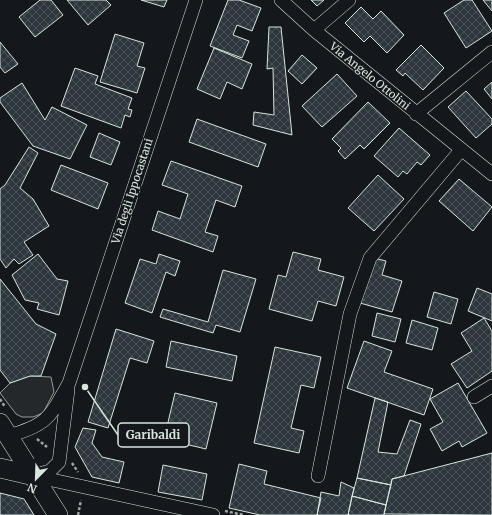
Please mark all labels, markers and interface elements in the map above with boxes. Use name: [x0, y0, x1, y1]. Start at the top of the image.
street label: Via Angelo Ottolini: [326, 39, 413, 113]
street label: Via degli Ippocastani: [108, 136, 156, 247]
callout: Garibaldi: [118, 423, 189, 447]
text: Garibaldi: [126, 427, 180, 442]
north arrow: [16, 459, 56, 499]
text: N: [25, 480, 39, 496]

